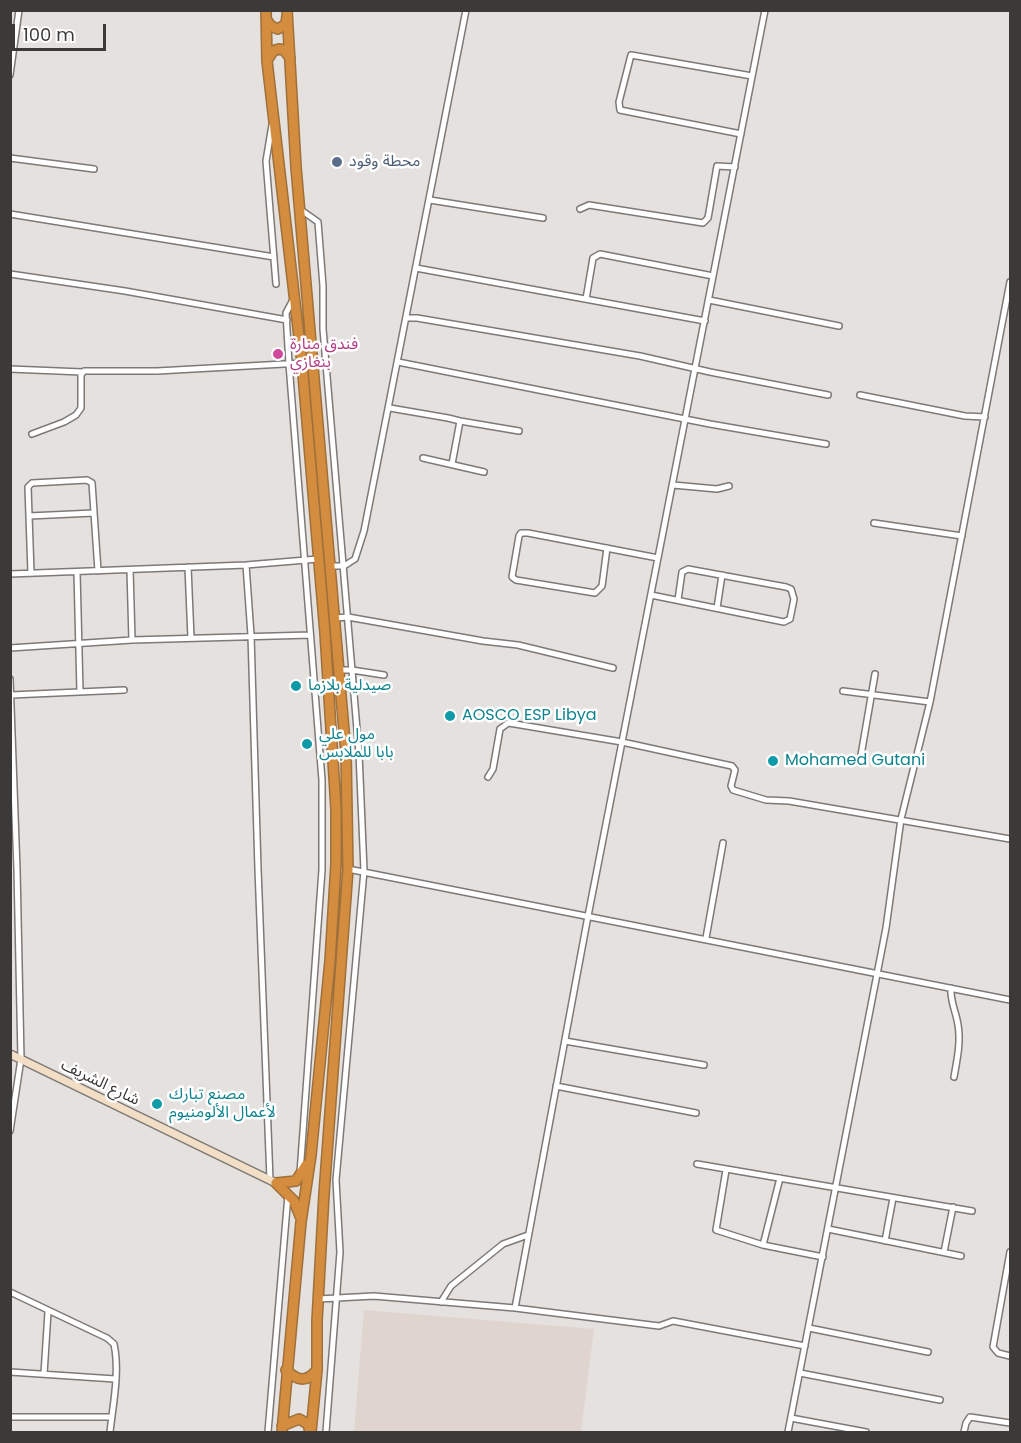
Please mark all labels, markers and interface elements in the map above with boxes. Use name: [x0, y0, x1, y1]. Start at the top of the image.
scale bar: [15, 12, 110, 50]
text: 100 m: [23, 22, 75, 47]
place label: محطة وقود: [349, 152, 420, 172]
marker: محطة وقود: [330, 155, 344, 169]
place label: فندق منارة بنغازي: [290, 335, 358, 373]
marker: فندق منارة بنغازي: [271, 347, 285, 361]
place label: صيدلية بلازما: [308, 676, 391, 696]
marker: صيدلية بلازما: [289, 679, 303, 693]
place label: AOSCO ESP Libya: [462, 706, 597, 726]
marker: AOSCO ESP Libya: [443, 709, 457, 723]
place label: مول علي بابا للملابس: [319, 725, 394, 763]
marker: مول علي بابا للملابس: [300, 737, 314, 751]
place label: Mohamed Gutani: [785, 751, 925, 771]
marker: Mohamed Gutani: [766, 754, 780, 768]
street label: شارع الشريف: [57, 1056, 143, 1110]
place label: مصنع تبارك لأعمال الألومنيوم: [169, 1085, 276, 1123]
marker: مصنع تبارك لأعمال الألومنيوم: [150, 1097, 164, 1111]

